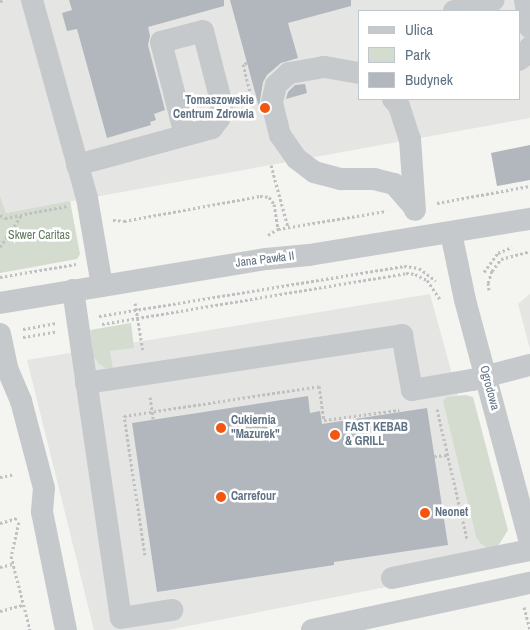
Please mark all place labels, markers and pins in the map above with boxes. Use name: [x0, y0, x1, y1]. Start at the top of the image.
place label: Tomaszowskie Centrum Zdrowia: [173, 94, 254, 122]
marker: Tomaszowskie Centrum Zdrowia: [258, 101, 272, 115]
place label: Cukiernia "Mazurek": [231, 414, 280, 442]
place label: FAST KEBAB & GRILL: [345, 421, 408, 449]
marker: Cukiernia "Mazurek": [215, 422, 227, 434]
marker: FAST KEBAB & GRILL: [329, 429, 341, 441]
place label: Carrefour: [231, 490, 276, 504]
marker: Carrefour: [215, 491, 227, 503]
place label: Neonet: [435, 506, 468, 520]
marker: Neonet: [419, 507, 431, 519]

